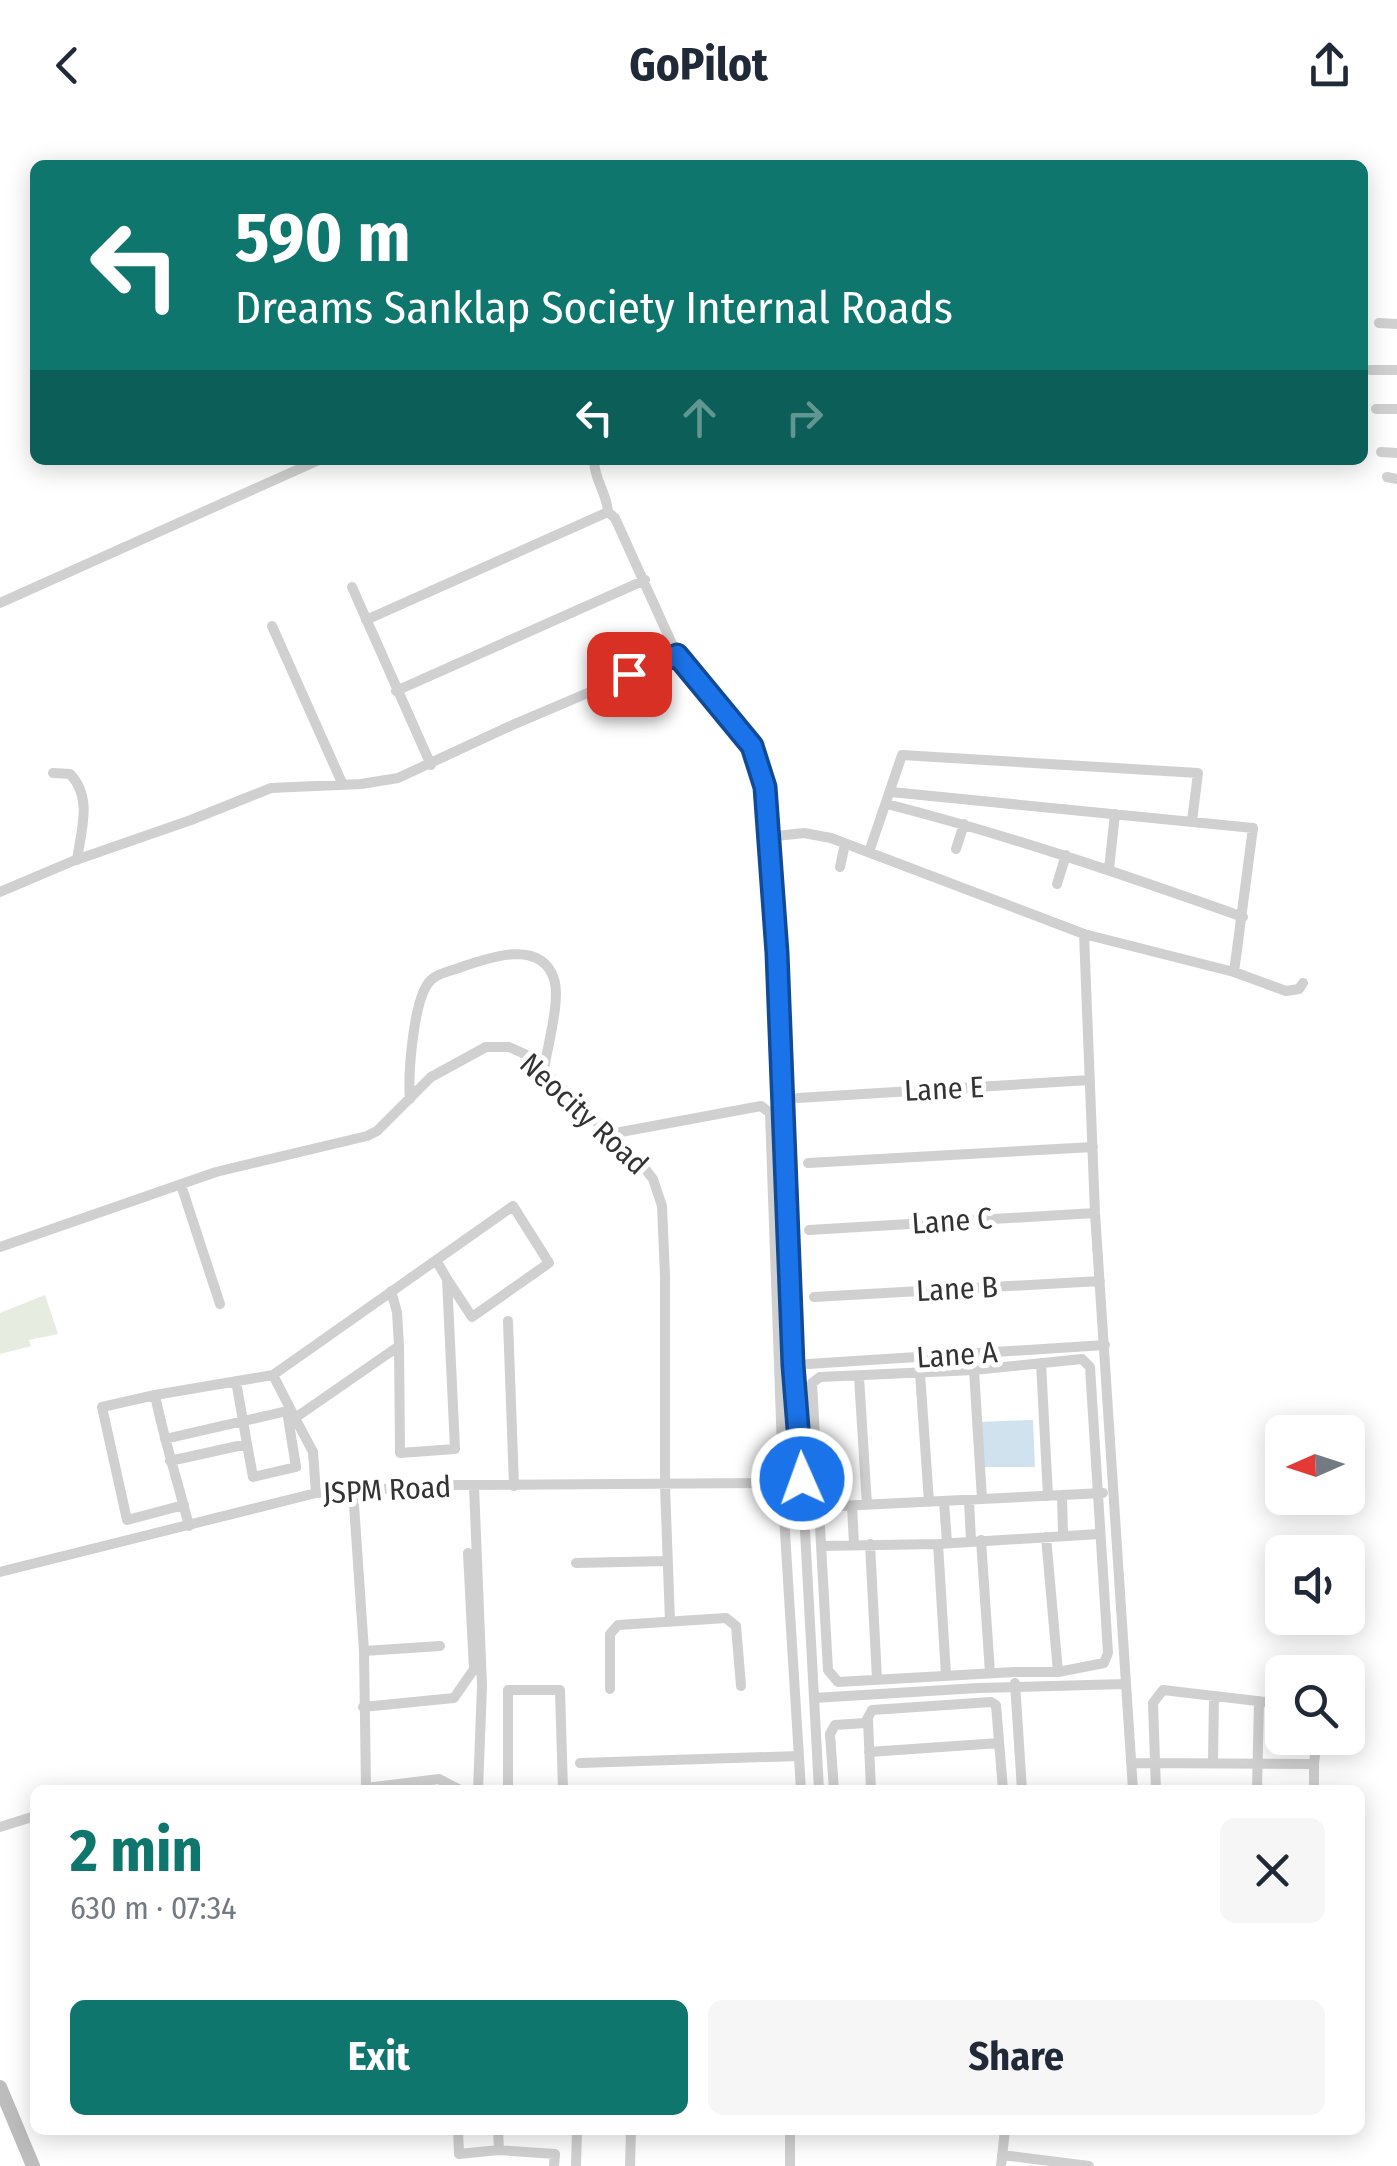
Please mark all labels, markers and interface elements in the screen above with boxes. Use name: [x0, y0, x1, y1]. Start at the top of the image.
icon: back: [40, 38, 95, 93]
text: GoPilot: [629, 38, 768, 92]
icon: share: [1302, 38, 1357, 93]
text: 590 m: [235, 196, 411, 280]
icon: left: [70, 200, 200, 330]
text: Dreams Sanklap Society Internal Roads: [235, 281, 953, 335]
icon: left: [567, 390, 622, 445]
icon: ahead: [672, 390, 727, 445]
icon: right: [777, 390, 832, 445]
pin: [587, 632, 672, 717]
icon: arrive: [602, 647, 657, 702]
street label: Neocity Road: [513, 1046, 655, 1182]
street label: Lane E: [903, 1069, 985, 1109]
street label: Lane C: [910, 1200, 994, 1242]
street label: Lane B: [915, 1269, 999, 1309]
street label: Lane A: [915, 1334, 999, 1376]
north arrow: [1265, 1415, 1365, 1515]
map controls: [1265, 1415, 1365, 1755]
position arrow: [750, 1427, 854, 1531]
street label: JSPM Road: [322, 1469, 452, 1511]
button: sound: [1265, 1535, 1365, 1635]
button: search: [1265, 1655, 1365, 1755]
text: 2 min: [70, 1815, 203, 1887]
button: close: [1220, 1818, 1325, 1923]
text: 630 m · 07:34: [70, 1889, 237, 1927]
button: Exit: [70, 2000, 688, 2115]
button: Share: [708, 2000, 1325, 2115]

